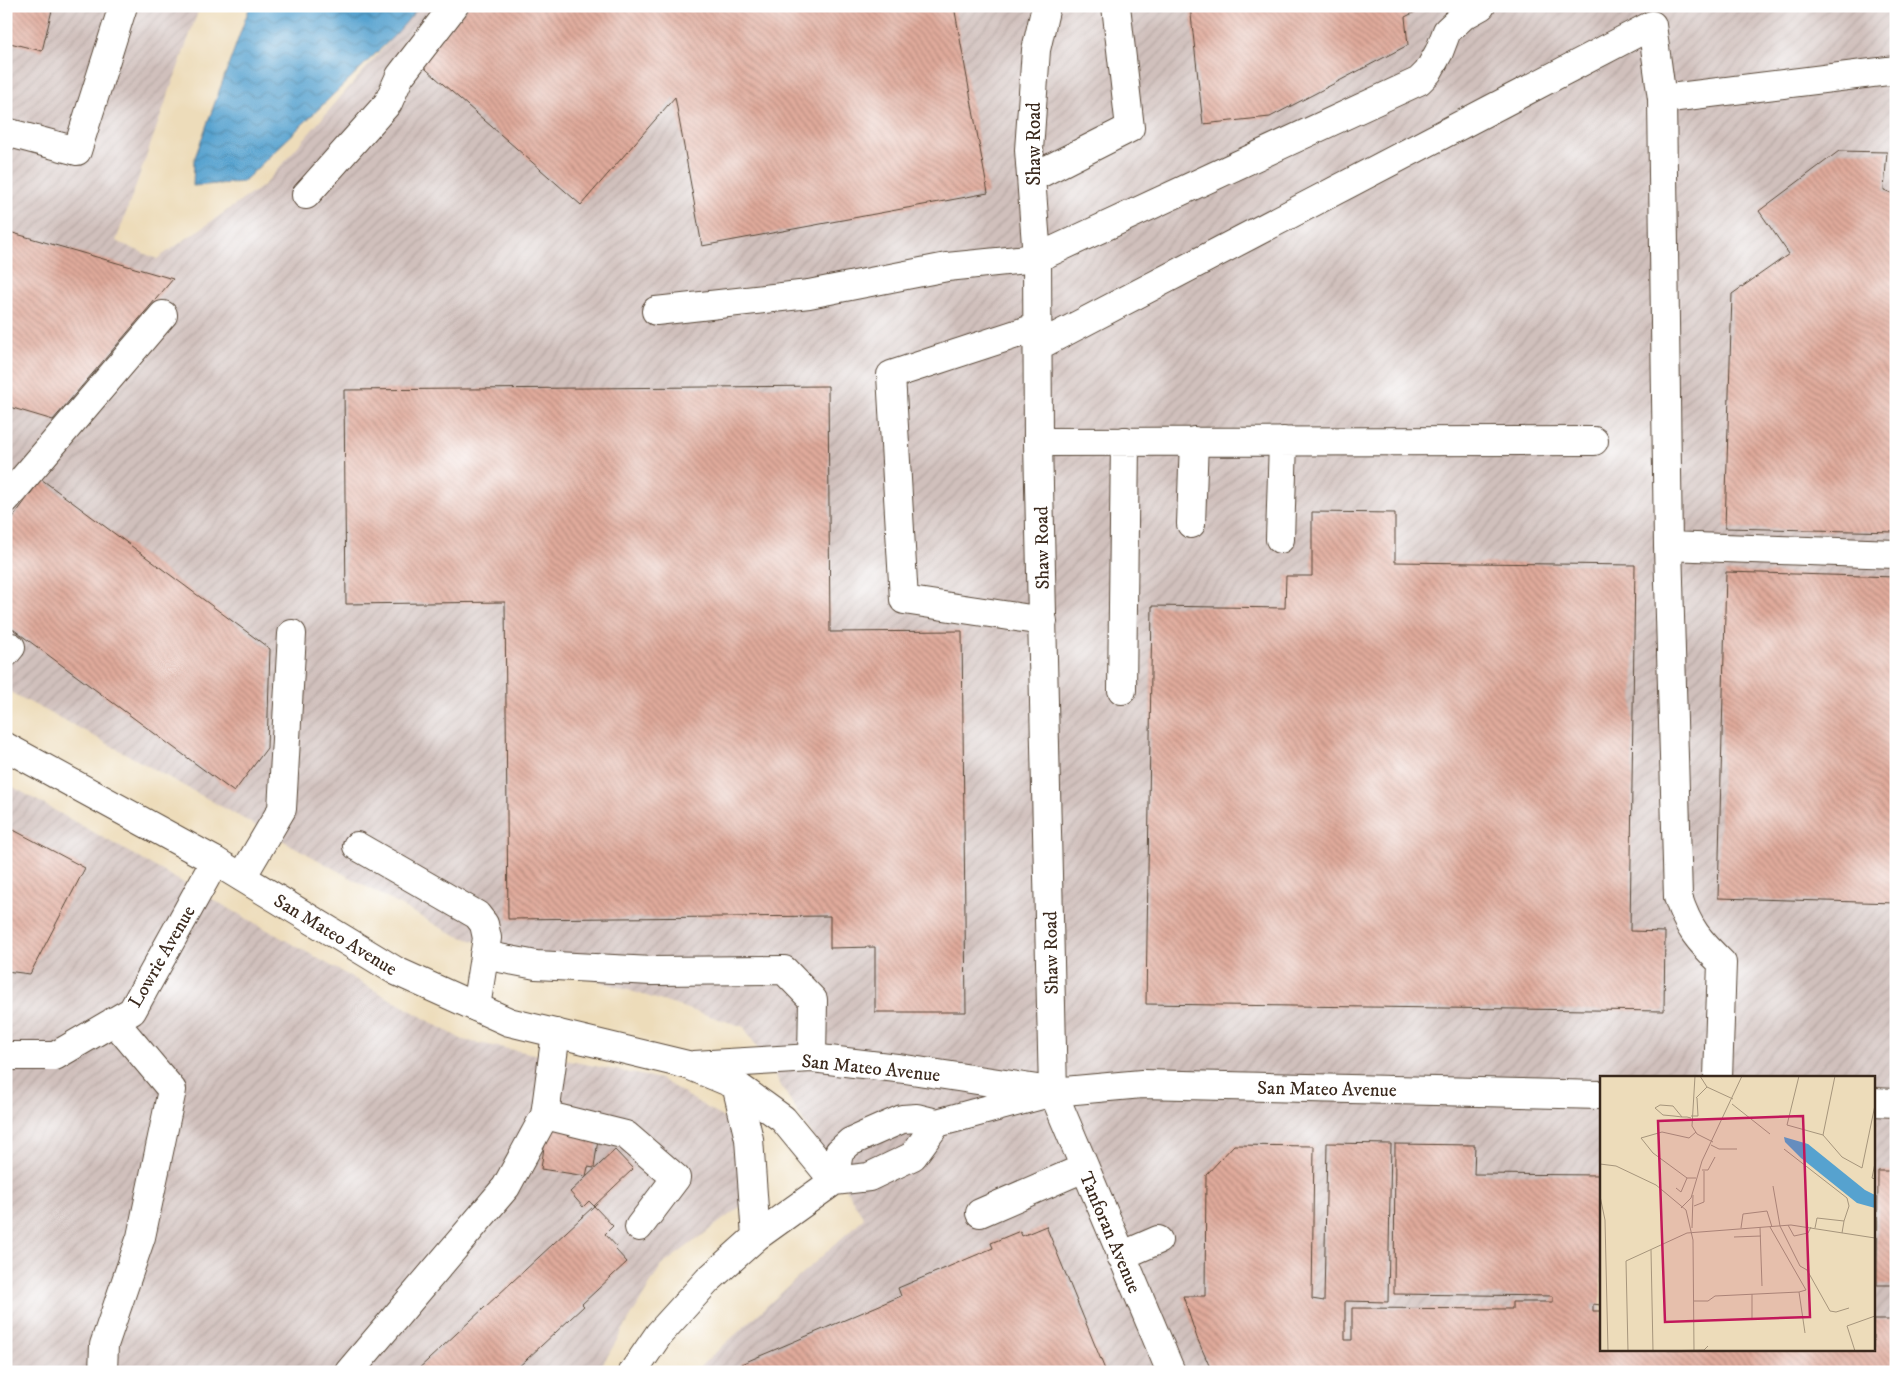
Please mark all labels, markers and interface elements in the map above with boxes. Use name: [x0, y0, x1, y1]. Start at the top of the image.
street label: Shaw Road: [1023, 102, 1046, 186]
street label: Shaw Road: [1030, 506, 1055, 590]
street label: San Mateo Avenue: [270, 889, 401, 981]
street label: Lowrie Avenue: [124, 902, 201, 1012]
street label: Shaw Road: [1039, 911, 1064, 995]
street label: San Mateo Avenue: [800, 1050, 942, 1087]
inset map: [1600, 1076, 1874, 1350]
street label: San Mateo Avenue: [1257, 1077, 1397, 1102]
street label: Tanforan Avenue: [1074, 1168, 1146, 1297]

